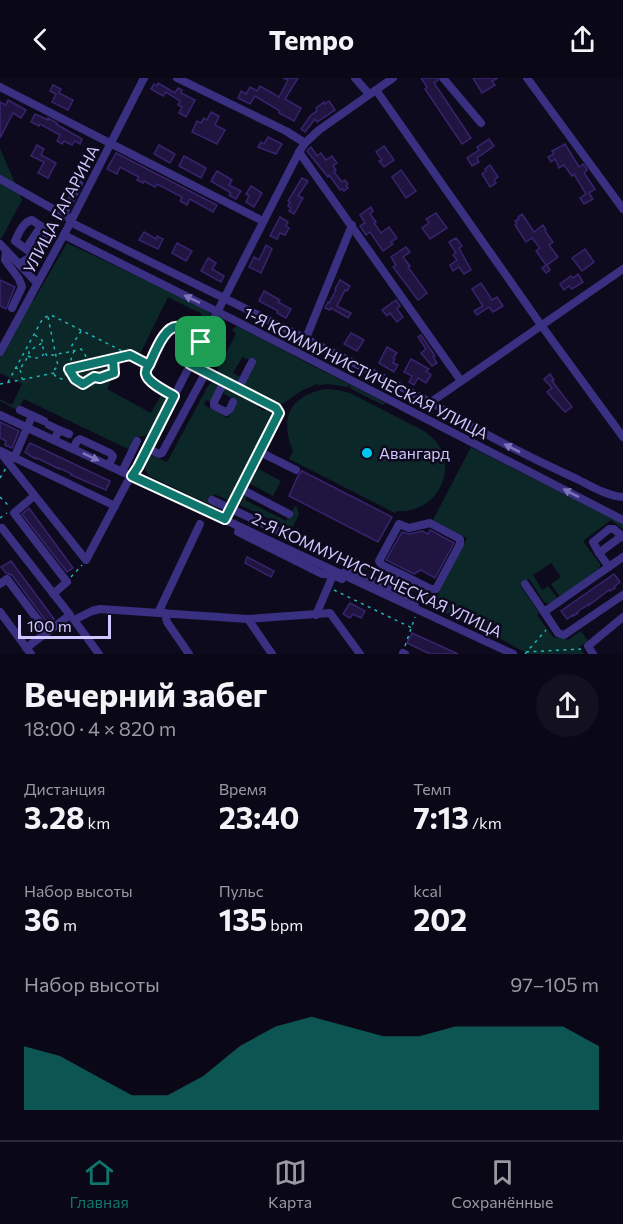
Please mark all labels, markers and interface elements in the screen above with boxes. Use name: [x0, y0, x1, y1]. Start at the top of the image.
icon: back: [24, 23, 57, 56]
text: Tempo: [269, 23, 354, 56]
icon: share: [566, 23, 599, 56]
street label: УЛИЦА ГАГАРИНА: [19, 141, 102, 276]
one-way arrow: [183, 294, 200, 303]
street label: 1-Я КОММУНИСТИЧЕСКАЯ УЛИЦА: [241, 302, 492, 443]
pin: [175, 316, 226, 367]
icon: arrive: [184, 325, 217, 358]
place label: Авангард: [379, 443, 451, 462]
one-way arrow: [504, 443, 521, 453]
marker: Авангард: [360, 446, 374, 460]
one-way arrow: [83, 453, 100, 462]
one-way arrow: [562, 488, 579, 498]
street label: 2-Я КОММУНИСТИЧЕСКАЯ УЛИЦА: [249, 508, 505, 641]
scale bar: [18, 612, 111, 640]
text: 100 m: [27, 616, 72, 635]
text: Вечерний забег: [24, 673, 267, 714]
button: share: [536, 674, 599, 737]
text: 18:00 · 4 × 820 m: [24, 716, 176, 740]
text: Дистанция: [24, 779, 105, 798]
text: Время: [219, 779, 267, 798]
text: Темп: [413, 779, 451, 798]
text: 3.28: [24, 798, 84, 835]
text: 23:40: [219, 798, 299, 835]
text: 7:13: [413, 798, 469, 835]
text: km: [84, 813, 110, 832]
text: /km: [469, 813, 502, 832]
text: Набор высоты: [24, 881, 133, 900]
text: Пульс: [219, 881, 264, 900]
text: kcal: [413, 881, 442, 900]
text: 36: [24, 900, 60, 937]
text: 135: [219, 900, 267, 937]
text: 202: [413, 900, 467, 937]
text: m: [60, 915, 77, 934]
text: bpm: [267, 915, 303, 934]
text: Набор высоты: [24, 972, 160, 996]
text: 97–105 m: [510, 972, 599, 996]
tab: Главная: [70, 1156, 129, 1211]
tab: Карта: [268, 1156, 312, 1211]
tab: Сохранённые: [451, 1156, 553, 1211]

